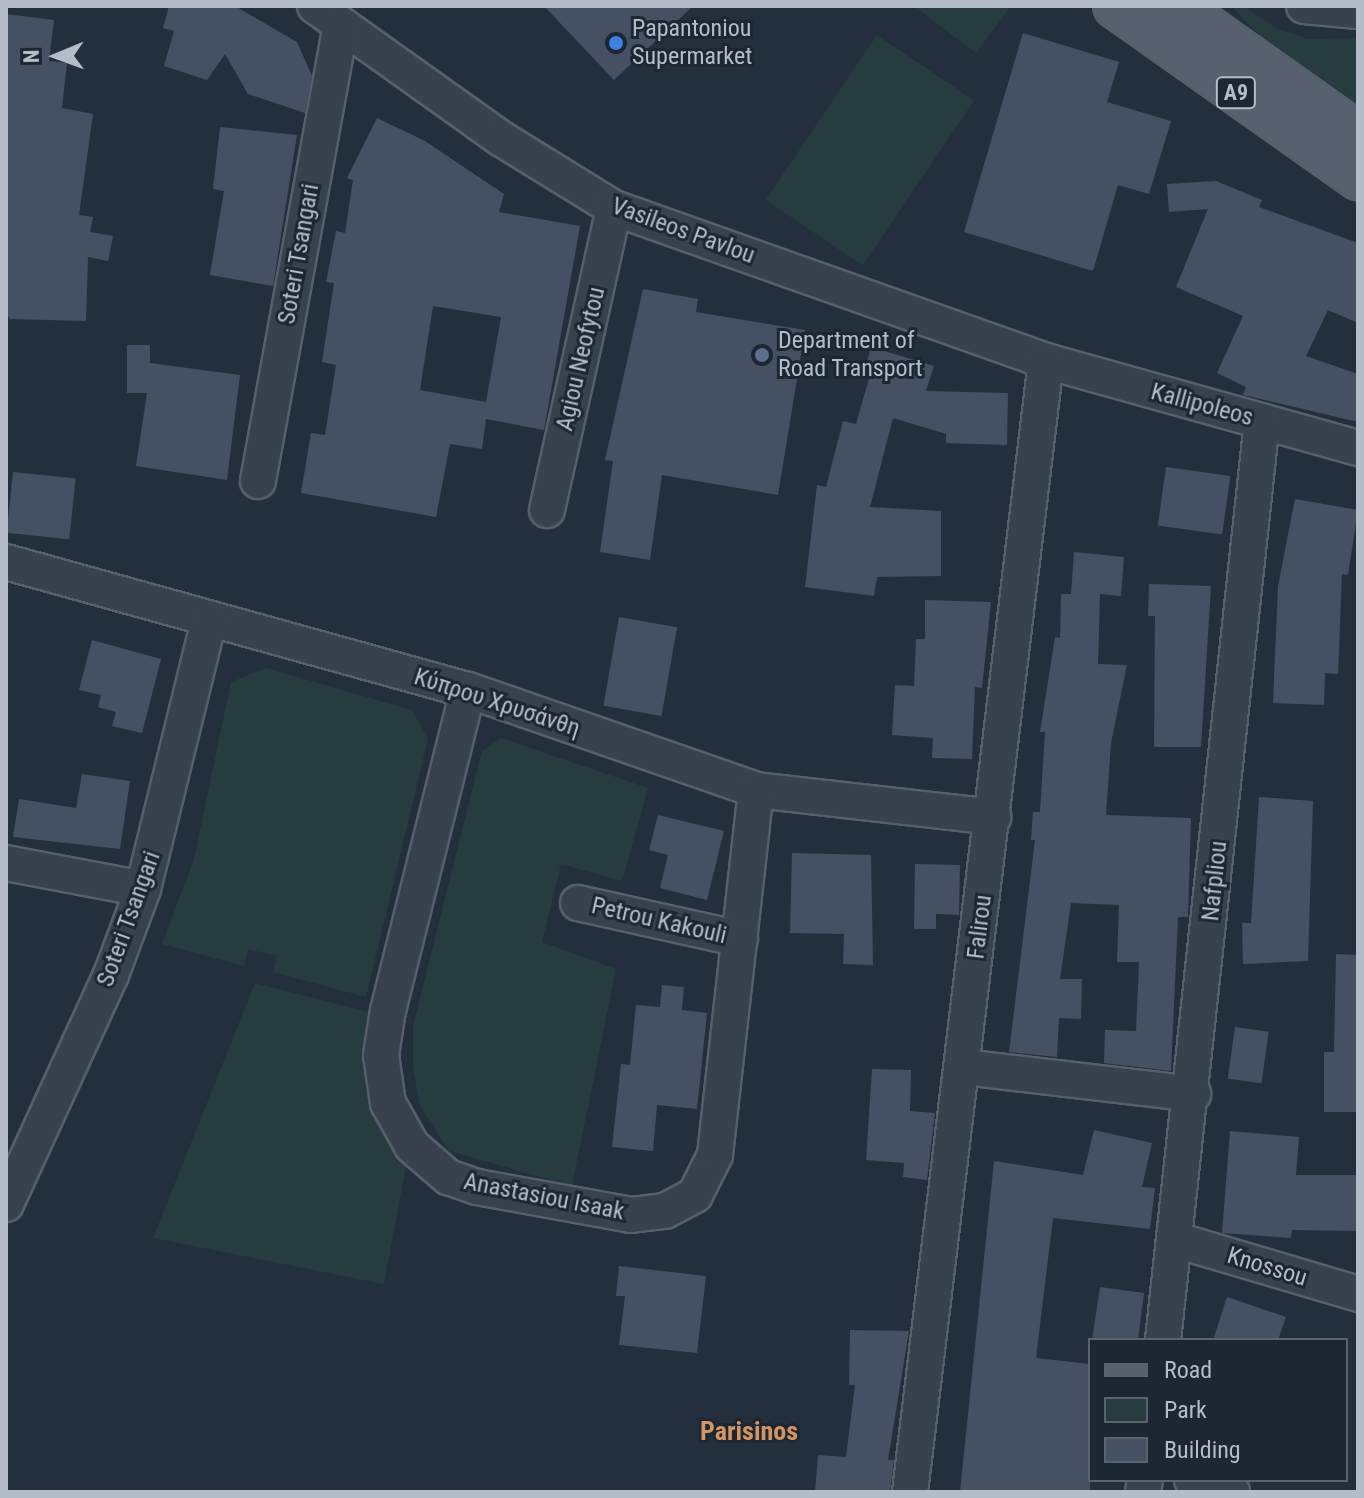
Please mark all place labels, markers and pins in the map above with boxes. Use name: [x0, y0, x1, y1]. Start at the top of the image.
place label: Papantoniou Supermarket: [632, 15, 752, 71]
marker: Papantoniou Supermarket: [607, 34, 625, 52]
place label: Department of Road Transport: [778, 327, 923, 383]
marker: Department of Road Transport: [753, 346, 771, 364]

